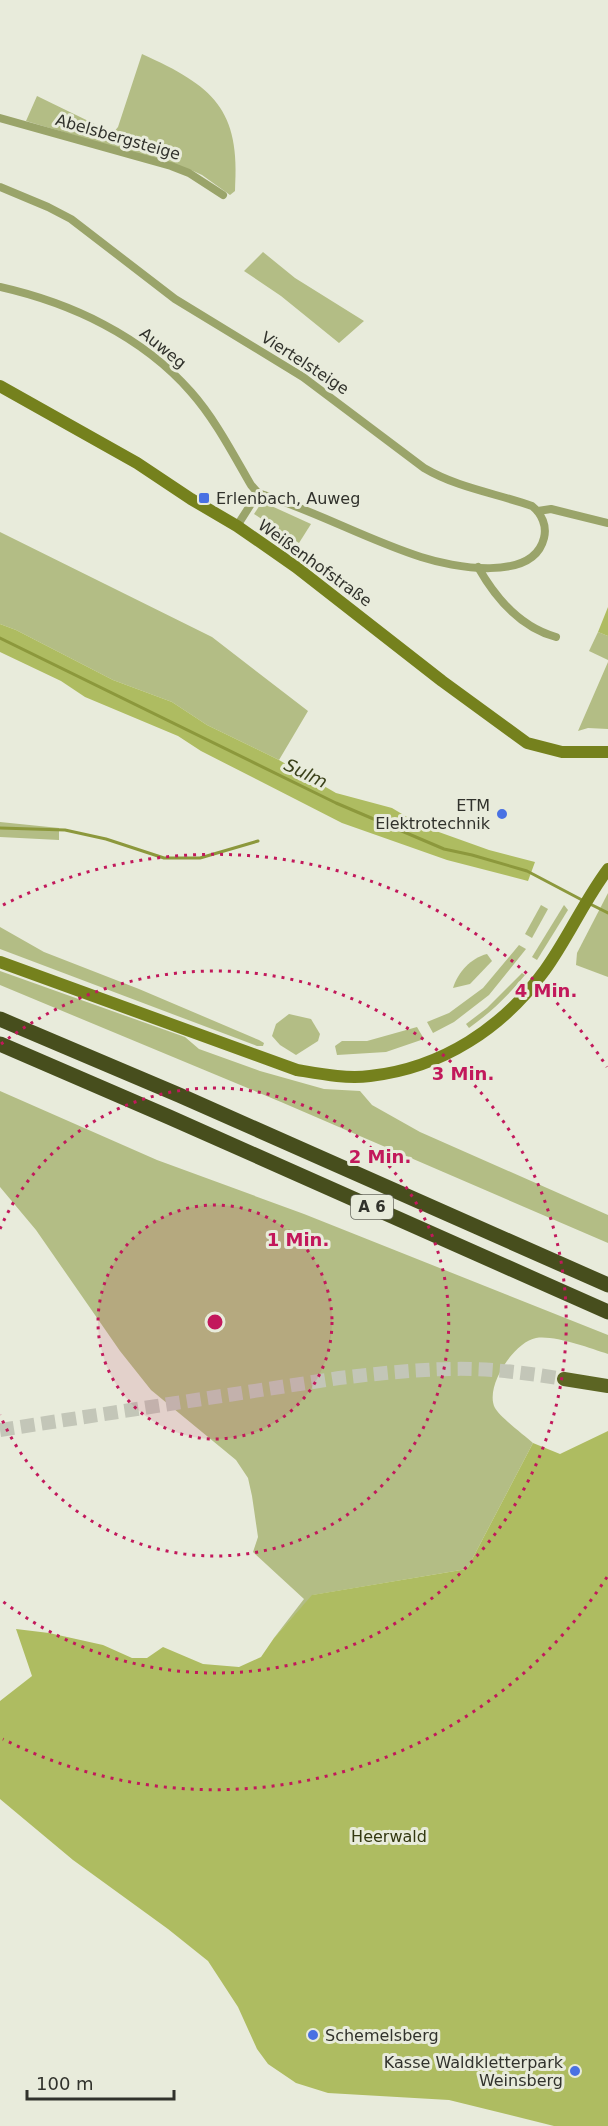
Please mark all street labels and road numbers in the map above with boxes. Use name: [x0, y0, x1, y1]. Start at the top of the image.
street label: Abelsbergsteige: [53, 110, 183, 164]
street label: Auweg: [136, 324, 190, 372]
street label: Viertelsteige: [258, 328, 352, 398]
street label: Weißenhofstraße: [255, 515, 375, 611]
road number: A 6: [351, 1195, 393, 1219]

